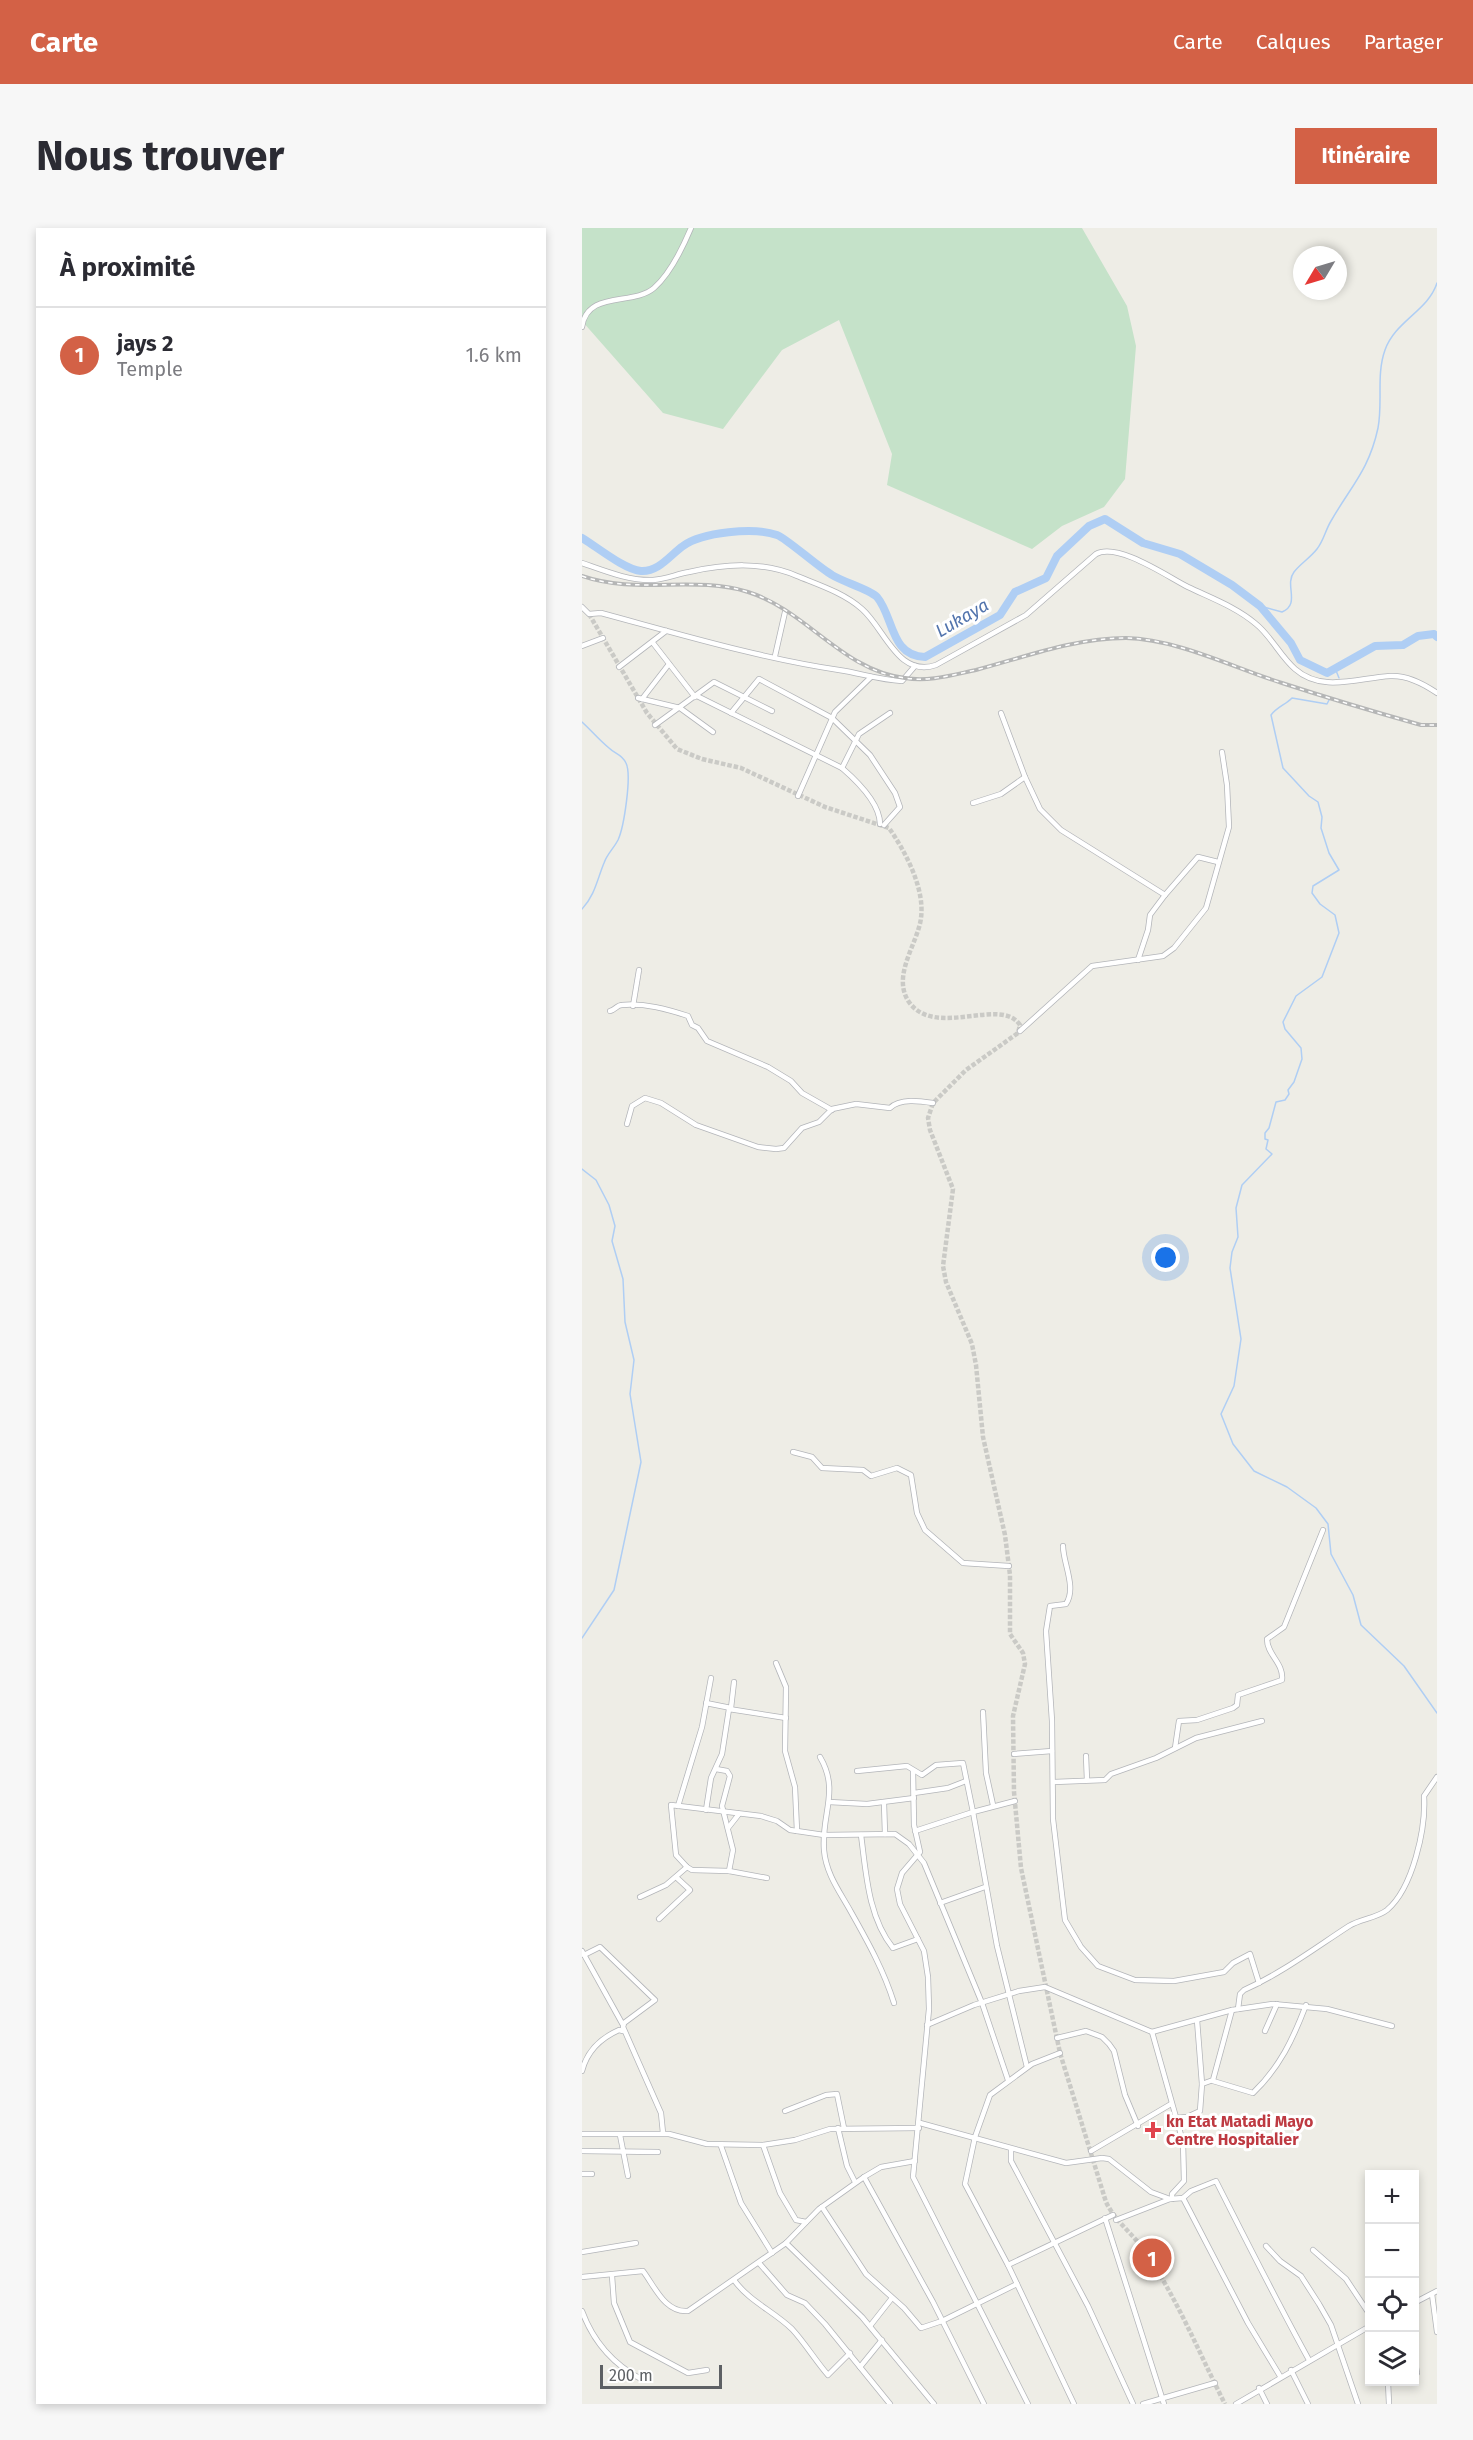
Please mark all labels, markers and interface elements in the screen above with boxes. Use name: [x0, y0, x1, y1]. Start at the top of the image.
text: Carte: [30, 26, 98, 59]
text: Carte: [1173, 29, 1223, 55]
text: Calques: [1256, 29, 1331, 55]
text: Partager: [1364, 29, 1443, 55]
button: Itinéraire: [1295, 128, 1437, 184]
text: Nous trouver: [36, 131, 284, 181]
north arrow: [1293, 246, 1347, 300]
text: À proximité: [60, 252, 195, 283]
text: jays 2: [117, 330, 173, 357]
text: 1: [75, 343, 84, 367]
text: 1.6 km: [465, 343, 522, 367]
text: Temple: [117, 357, 183, 381]
water label: Lukaya: [931, 594, 993, 642]
your location: [1151, 1243, 1180, 1272]
place label: kn Etat Matadi Mayo Centre Hospitalier: [1166, 2112, 1313, 2149]
marker: kn Etat Matadi Mayo Centre Hospitalier: [1144, 2121, 1162, 2139]
map controls: [1365, 2170, 1419, 2386]
button: +: [1365, 2170, 1419, 2224]
button: −: [1365, 2224, 1419, 2278]
pin: 1: [1132, 2236, 1172, 2280]
button: locate: [1365, 2278, 1419, 2332]
button: layers: [1365, 2332, 1419, 2386]
scale bar: [600, 2362, 722, 2390]
text: 200 m: [609, 2366, 653, 2385]

